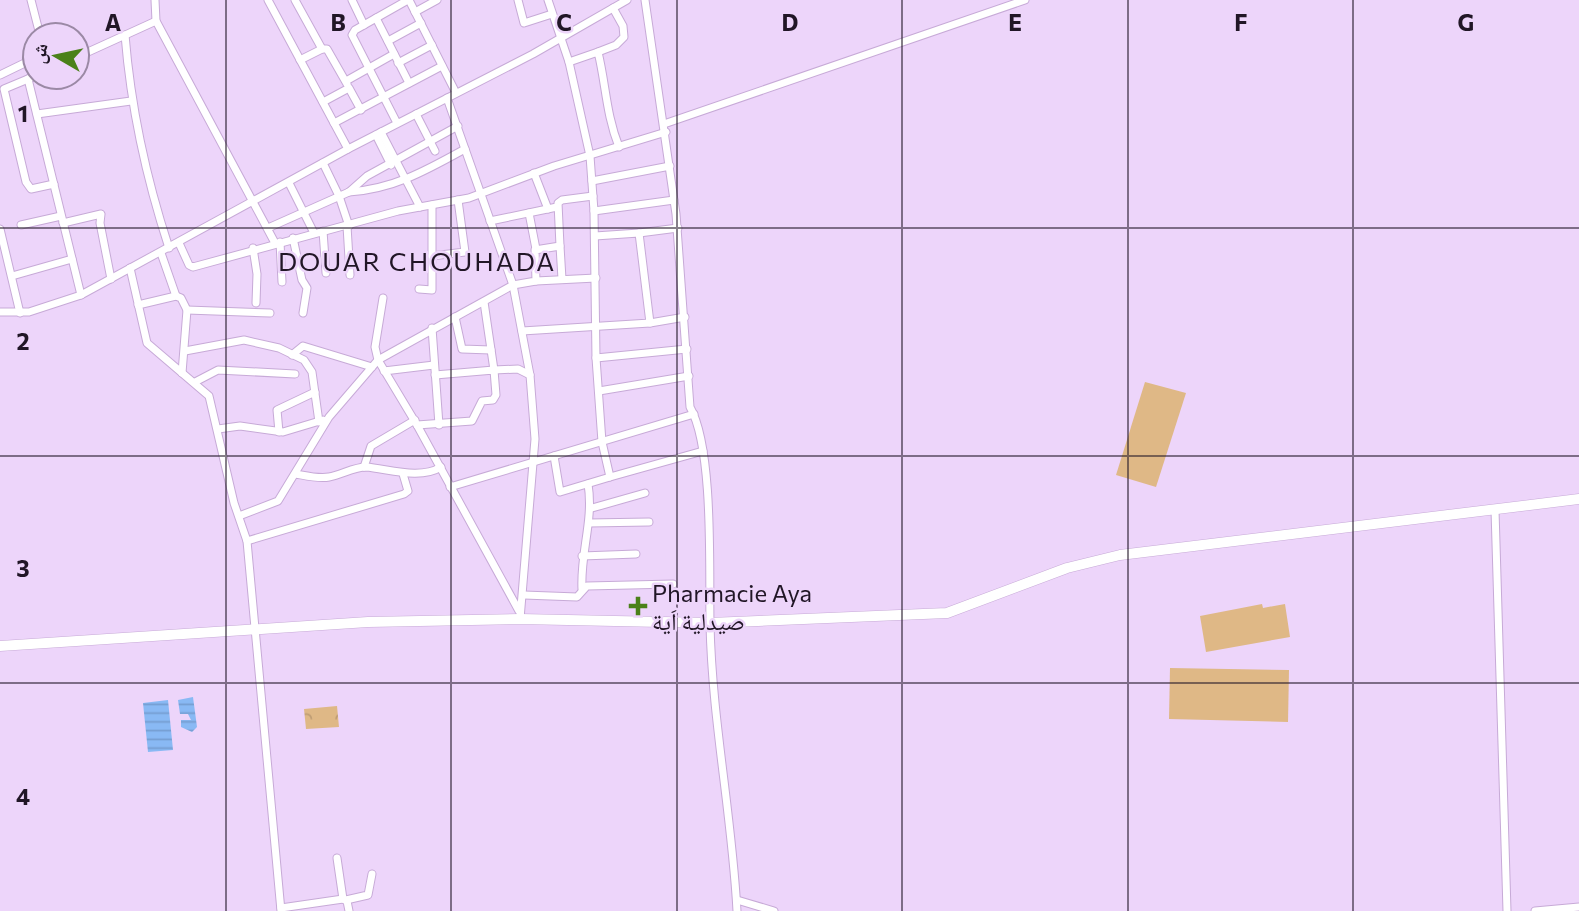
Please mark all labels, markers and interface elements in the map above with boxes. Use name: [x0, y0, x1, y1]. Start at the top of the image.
text: A: [105, 8, 122, 36]
text: B: [330, 8, 346, 36]
text: C: [556, 8, 572, 36]
text: D: [782, 8, 799, 36]
text: E: [1008, 8, 1022, 36]
text: F: [1234, 8, 1248, 36]
text: G: [1458, 8, 1474, 36]
north arrow: [21, 21, 91, 91]
text: ش: [26, 42, 53, 65]
text: 1: [18, 99, 28, 127]
district label: DOUAR CHOUHADA: [278, 245, 556, 276]
text: 2: [16, 327, 30, 355]
text: 3: [16, 554, 30, 582]
place label: Pharmacie Aya صيدلية اَية: [652, 578, 812, 635]
marker: Pharmacie Aya صيدلية اَية: [630, 598, 646, 614]
text: 4: [16, 782, 30, 810]

